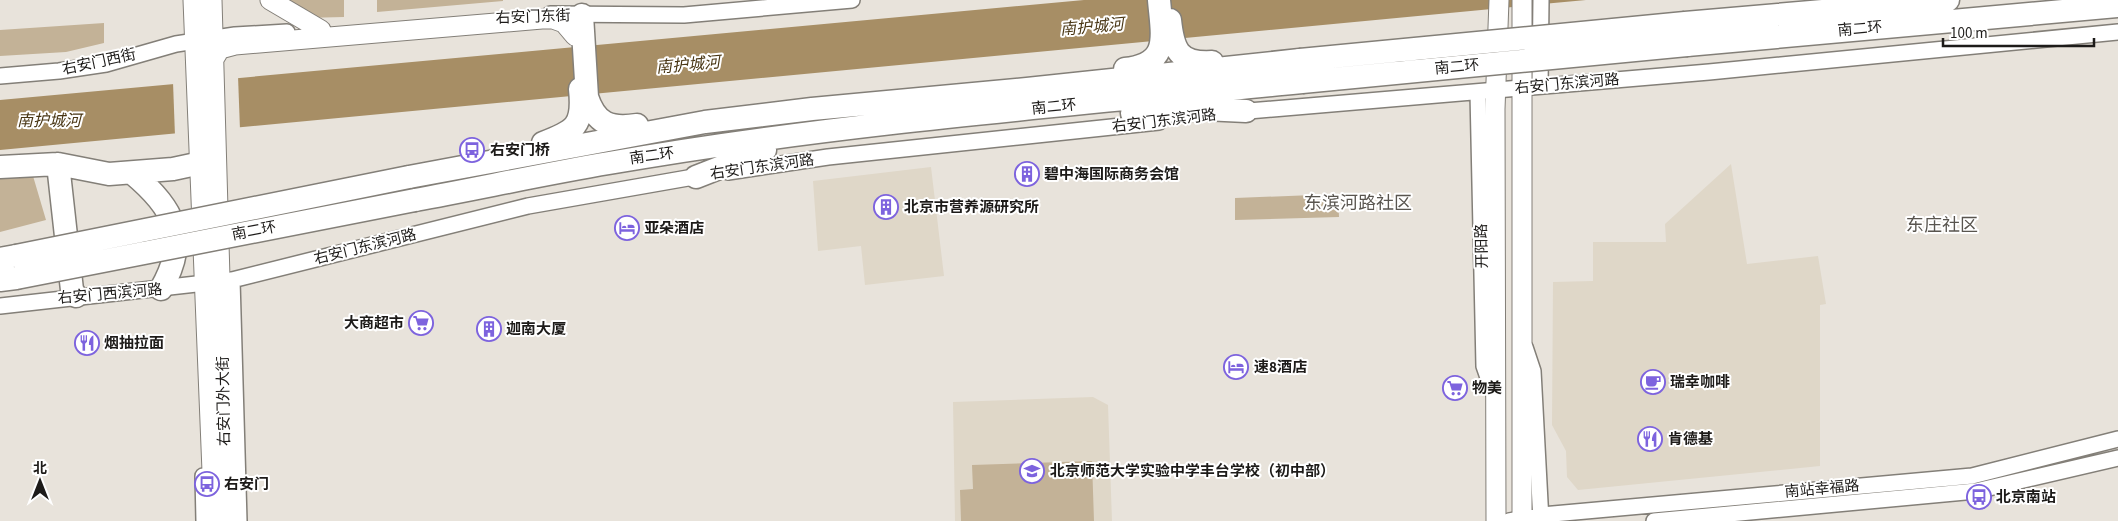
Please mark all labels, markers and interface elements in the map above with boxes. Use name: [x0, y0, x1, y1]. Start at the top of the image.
street label: 右安门东街: [495, 5, 571, 29]
water label: 南护城河: [1059, 13, 1128, 41]
scale bar: [1943, 15, 2094, 47]
street label: 南二环: [1837, 17, 1883, 41]
text: 100 m: [1950, 23, 1988, 44]
street label: 右安门西街: [60, 44, 138, 80]
water label: 南护城河: [655, 51, 724, 79]
street label: 南二环: [1434, 55, 1480, 79]
street label: 右安门东滨河路: [1514, 69, 1620, 99]
street label: 南二环: [1031, 94, 1077, 120]
street label: 右安门东滨河路: [1111, 104, 1217, 138]
water label: 南护城河: [17, 110, 84, 132]
bus stop icon: 右安门桥: [459, 137, 485, 163]
place label: 右安门桥: [490, 140, 550, 161]
street label: 南二环: [628, 142, 676, 170]
street label: 右安门东滨河路: [709, 149, 815, 185]
building icon: 碧中海国际商务会馆: [1014, 161, 1040, 187]
place label: 碧中海国际商务会馆: [1044, 164, 1179, 185]
district label: 东滨河路社区: [1304, 191, 1412, 216]
building icon: 北京市营养源研究所: [873, 194, 899, 220]
place label: 北京市营养源研究所: [904, 197, 1039, 218]
district label: 东庄社区: [1906, 213, 1978, 238]
hotel icon: 亚朵酒店: [614, 215, 640, 241]
street label: 南二环: [230, 216, 278, 246]
place label: 亚朵酒店: [644, 218, 704, 239]
street label: 开阳路: [1471, 223, 1493, 269]
street label: 右安门东滨河路: [312, 224, 418, 270]
street label: 右安门西滨河路: [57, 279, 163, 309]
supermarket icon: 大商超市: [408, 310, 434, 336]
place label: 大商超市: [344, 313, 404, 334]
building icon: 迦南大厦: [476, 316, 502, 342]
place label: 迦南大厦: [506, 319, 566, 340]
restaurant icon: 烟抽拉面: [74, 330, 100, 356]
place label: 烟抽拉面: [104, 333, 164, 354]
hotel icon: 速8酒店: [1223, 354, 1249, 380]
street label: 右安门外大街: [213, 356, 235, 446]
place label: 速8酒店: [1254, 357, 1307, 378]
cafe icon: 瑞幸咖啡: [1640, 369, 1666, 395]
place label: 瑞幸咖啡: [1670, 372, 1730, 393]
supermarket icon: 物美: [1442, 375, 1468, 401]
place label: 物美: [1472, 378, 1502, 399]
restaurant icon: 肯德基: [1637, 426, 1663, 452]
place label: 肯德基: [1668, 429, 1713, 450]
north arrow: [15, 456, 65, 506]
school or university icon: 北京师范大学实验中学丰台学校（初中部）: [1019, 458, 1045, 484]
text: 北: [33, 459, 47, 479]
place label: 北京师范大学实验中学丰台学校（初中部）: [1050, 461, 1335, 482]
bus stop icon: 右安门: [194, 471, 220, 497]
place label: 右安门: [224, 474, 269, 495]
street label: 南站幸福路: [1784, 475, 1860, 503]
bus stop icon: 北京南站: [1966, 484, 1992, 510]
place label: 北京南站: [1996, 487, 2056, 508]

